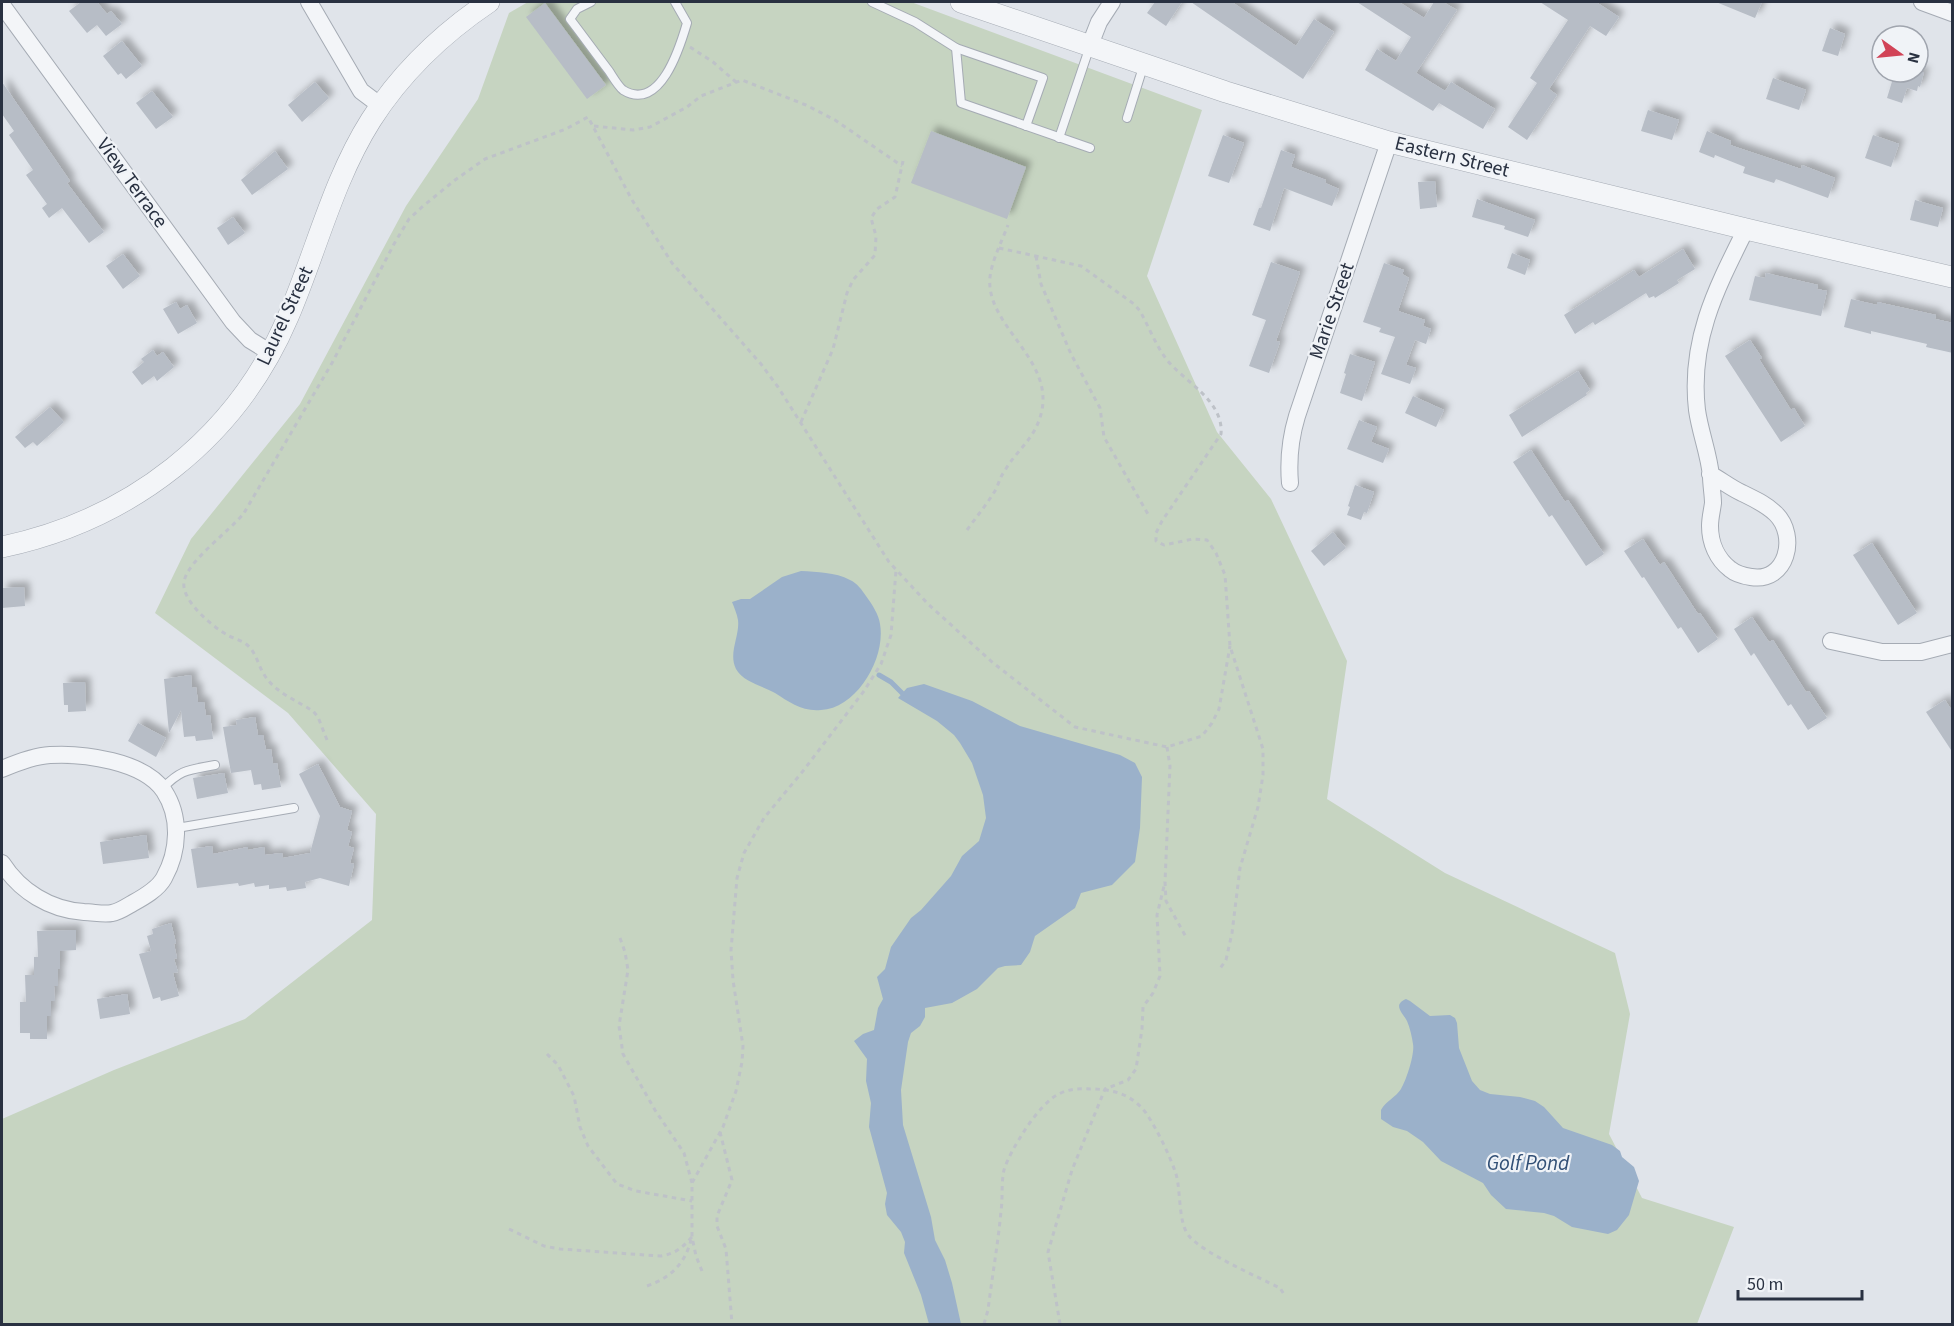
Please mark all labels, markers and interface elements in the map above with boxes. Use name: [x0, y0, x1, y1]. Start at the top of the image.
north arrow: [1870, 24, 1930, 84]
text: N: [1902, 50, 1926, 66]
street label: Eastern Street: [1392, 129, 1512, 185]
street label: View Terrace: [90, 132, 174, 234]
street label: Marie Street: [1302, 259, 1362, 363]
street label: Laurel Street: [250, 262, 320, 370]
water label: Golf Pond: [1487, 1148, 1570, 1178]
scale bar: [1738, 1263, 1862, 1301]
text: 50 m: [1747, 1272, 1783, 1297]

